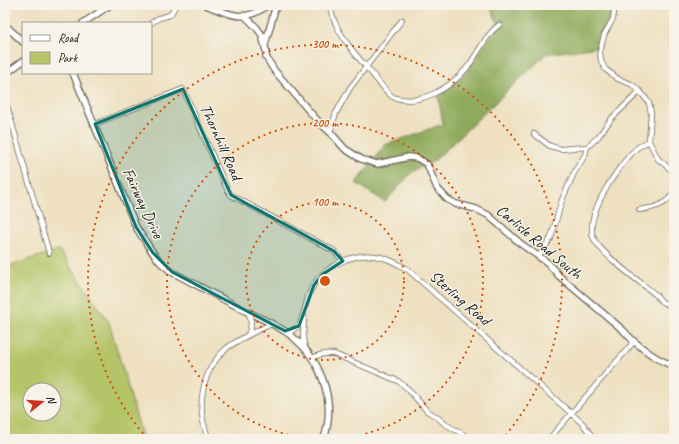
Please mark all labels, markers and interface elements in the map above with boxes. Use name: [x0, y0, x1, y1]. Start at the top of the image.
legend: [22, 22, 152, 74]
text: Road: [58, 30, 80, 46]
text: 300 m: [312, 36, 339, 52]
text: Park: [58, 50, 79, 66]
street label: Thornhill Road: [195, 101, 248, 185]
text: 200 m: [312, 115, 339, 131]
street label: Fairway Drive: [118, 165, 169, 243]
text: 100 m: [312, 194, 339, 210]
street label: Carlisle Road South: [492, 200, 587, 285]
street label: Sterling Road: [425, 266, 497, 332]
centre of rings: [318, 274, 332, 288]
north arrow: [22, 382, 62, 422]
text: N: [44, 394, 60, 406]

